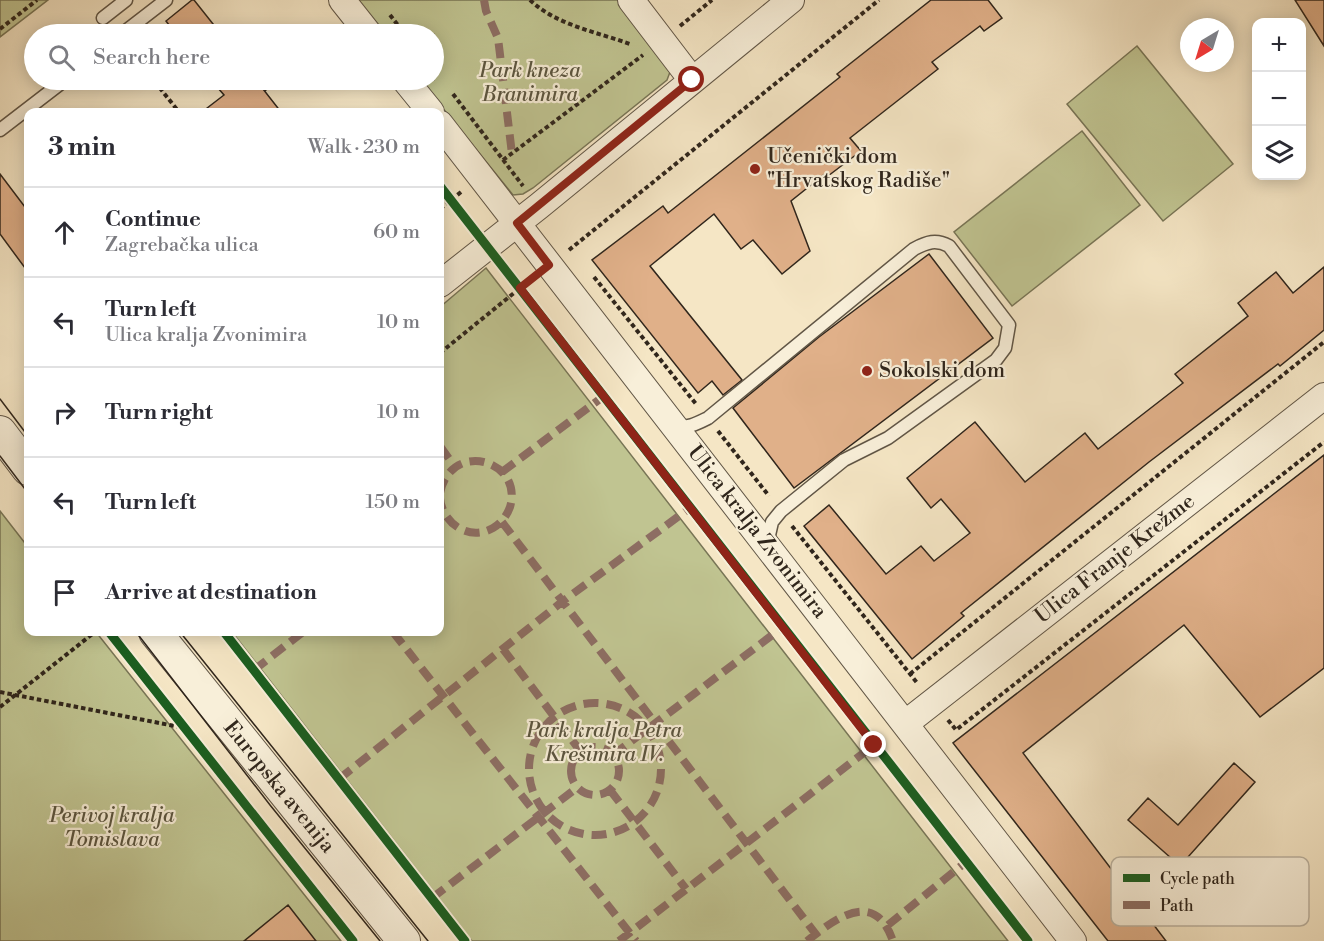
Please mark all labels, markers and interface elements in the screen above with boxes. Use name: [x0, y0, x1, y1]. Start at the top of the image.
north arrow: [1180, 18, 1234, 72]
map controls: [1252, 18, 1306, 180]
button: +: [1252, 18, 1306, 72]
search box: [24, 24, 444, 90]
icon: search: [45, 41, 78, 74]
text: Search here: [93, 44, 210, 71]
park label: Park kneza Branimira: [478, 58, 581, 108]
route start: [678, 66, 704, 92]
button: −: [1252, 72, 1306, 126]
button: layers: [1252, 126, 1306, 180]
text: 3 min: [48, 131, 116, 163]
text: Walk · 230 m: [308, 135, 420, 160]
place label: Učenički dom "Hrvatskog Radiše": [767, 144, 950, 194]
marker: Učenički dom "Hrvatskog Radiše": [748, 162, 762, 176]
text: Continue: [105, 206, 201, 233]
icon: ahead: [48, 216, 81, 249]
text: 60 m: [373, 220, 420, 245]
text: Zagrebačka ulica: [105, 233, 259, 258]
text: Turn left: [105, 296, 196, 323]
icon: left: [48, 306, 81, 339]
text: 10 m: [377, 310, 420, 335]
text: Ulica kralja Zvonimira: [105, 323, 307, 348]
place label: Sokolski dom: [879, 358, 1005, 384]
marker: Sokolski dom: [860, 364, 874, 378]
icon: right: [48, 396, 81, 429]
text: Turn right: [105, 399, 213, 426]
text: 10 m: [377, 400, 420, 425]
street label: Ulica kralja Zvonimira: [681, 440, 833, 624]
icon: left: [48, 486, 81, 519]
text: Turn left: [105, 489, 196, 516]
street label: Ulica Franje Krežme: [1030, 489, 1200, 629]
text: 150 m: [365, 490, 420, 515]
icon: arrive: [48, 576, 81, 609]
text: Arrive at destination: [105, 579, 317, 606]
street label: Europska avenija: [218, 716, 341, 859]
park label: Park kralja Petra Krešimira IV.: [525, 718, 682, 768]
route end: [860, 731, 886, 757]
park label: Perivoj kralja Tomislava: [49, 803, 175, 853]
legend: [1111, 857, 1309, 926]
text: Cycle path: [1160, 869, 1235, 889]
text: Path: [1160, 896, 1194, 916]

